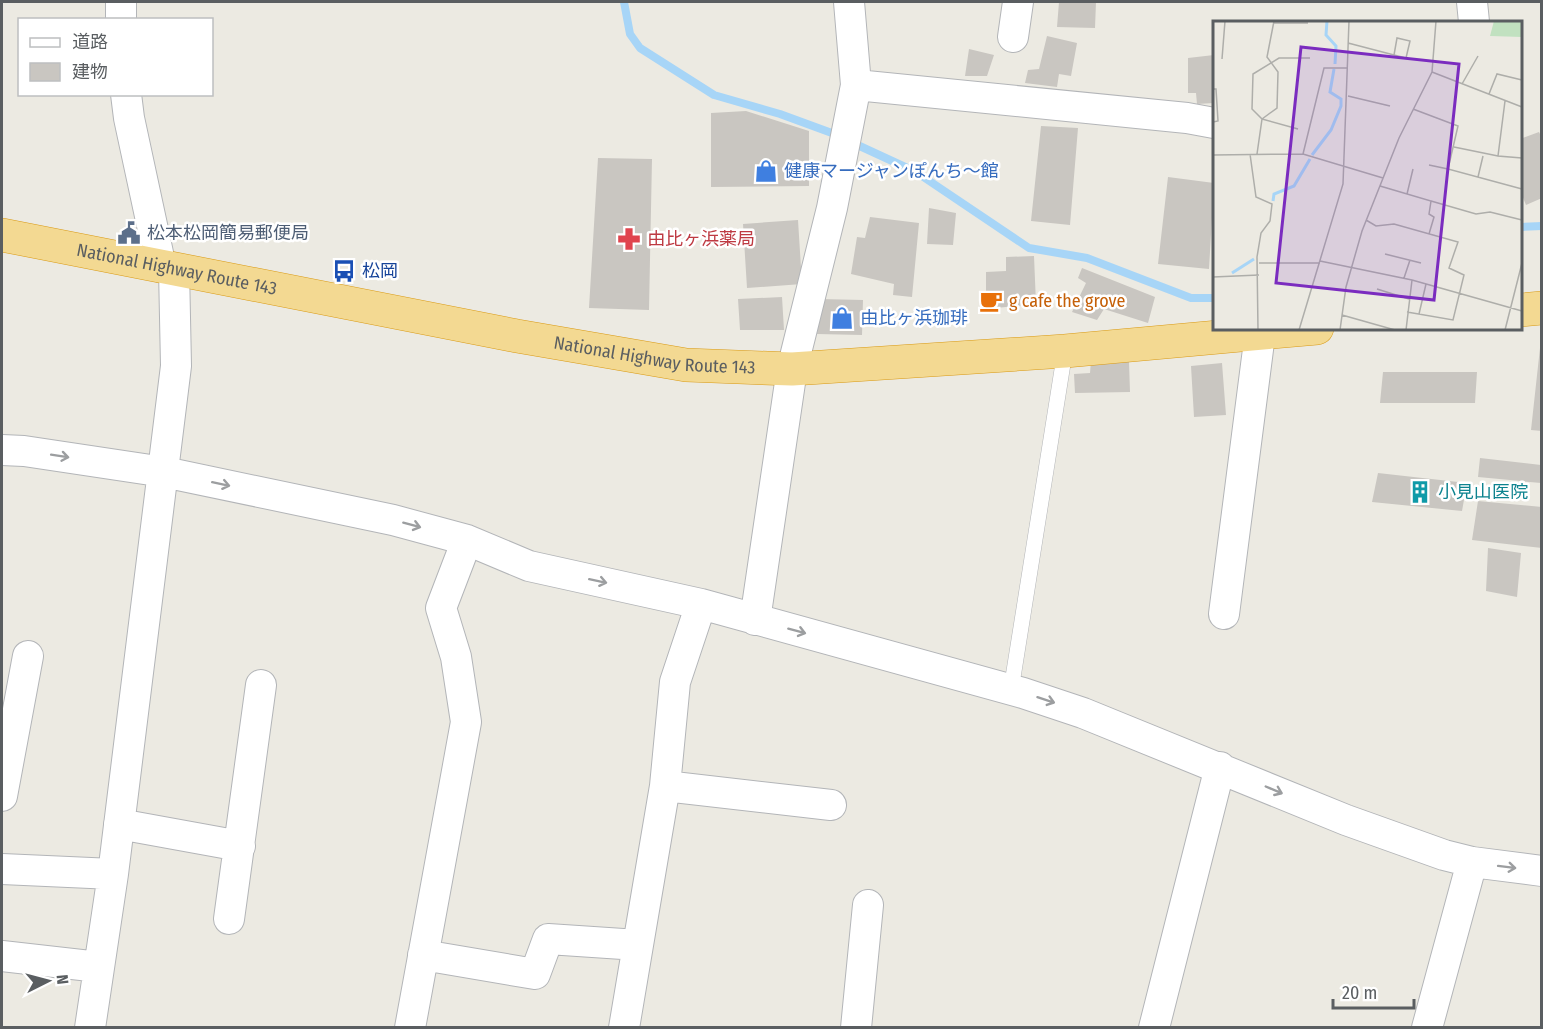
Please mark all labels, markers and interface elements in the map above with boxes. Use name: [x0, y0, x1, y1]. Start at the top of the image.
legend: [18, 18, 213, 96]
inset map: [1213, 21, 1522, 330]
text: 道路: [72, 31, 108, 53]
text: 建物: [72, 61, 108, 83]
shop icon: 健康マージャンぽんち～館: [753, 158, 779, 184]
place label: 健康マージャンぽんち～館: [784, 160, 999, 182]
public building icon: 松本松岡簡易郵便局: [116, 220, 142, 246]
place label: 松本松岡簡易郵便局: [147, 222, 309, 244]
pharmacy icon: 由比ヶ浜薬局: [616, 226, 642, 252]
place label: 由比ヶ浜薬局: [647, 228, 755, 250]
street label: National Highway Route 143: [75, 239, 279, 300]
bus stop icon: 松岡: [331, 258, 357, 284]
place label: 松岡: [362, 260, 398, 282]
cafe icon: g cafe the grove: [978, 288, 1004, 314]
place label: g cafe the grove: [1009, 290, 1126, 312]
shop icon: 由比ヶ浜珈琲: [829, 305, 855, 331]
place label: 由比ヶ浜珈琲: [860, 307, 968, 329]
street label: National Highway Route 143: [552, 331, 756, 379]
one-way arrow: [49, 451, 69, 462]
one-way arrow: [211, 479, 230, 490]
building icon: 小見山医院: [1407, 479, 1433, 505]
place label: 小見山医院: [1438, 481, 1528, 503]
one-way arrow: [402, 519, 421, 531]
one-way arrow: [588, 575, 607, 587]
one-way arrow: [787, 626, 806, 638]
one-way arrow: [1036, 696, 1055, 707]
one-way arrow: [1264, 785, 1283, 796]
one-way arrow: [1497, 862, 1516, 873]
north arrow: [18, 951, 78, 1011]
scale bar: [1333, 972, 1414, 1010]
text: N: [52, 974, 72, 985]
text: 20 m: [1342, 982, 1377, 1004]

